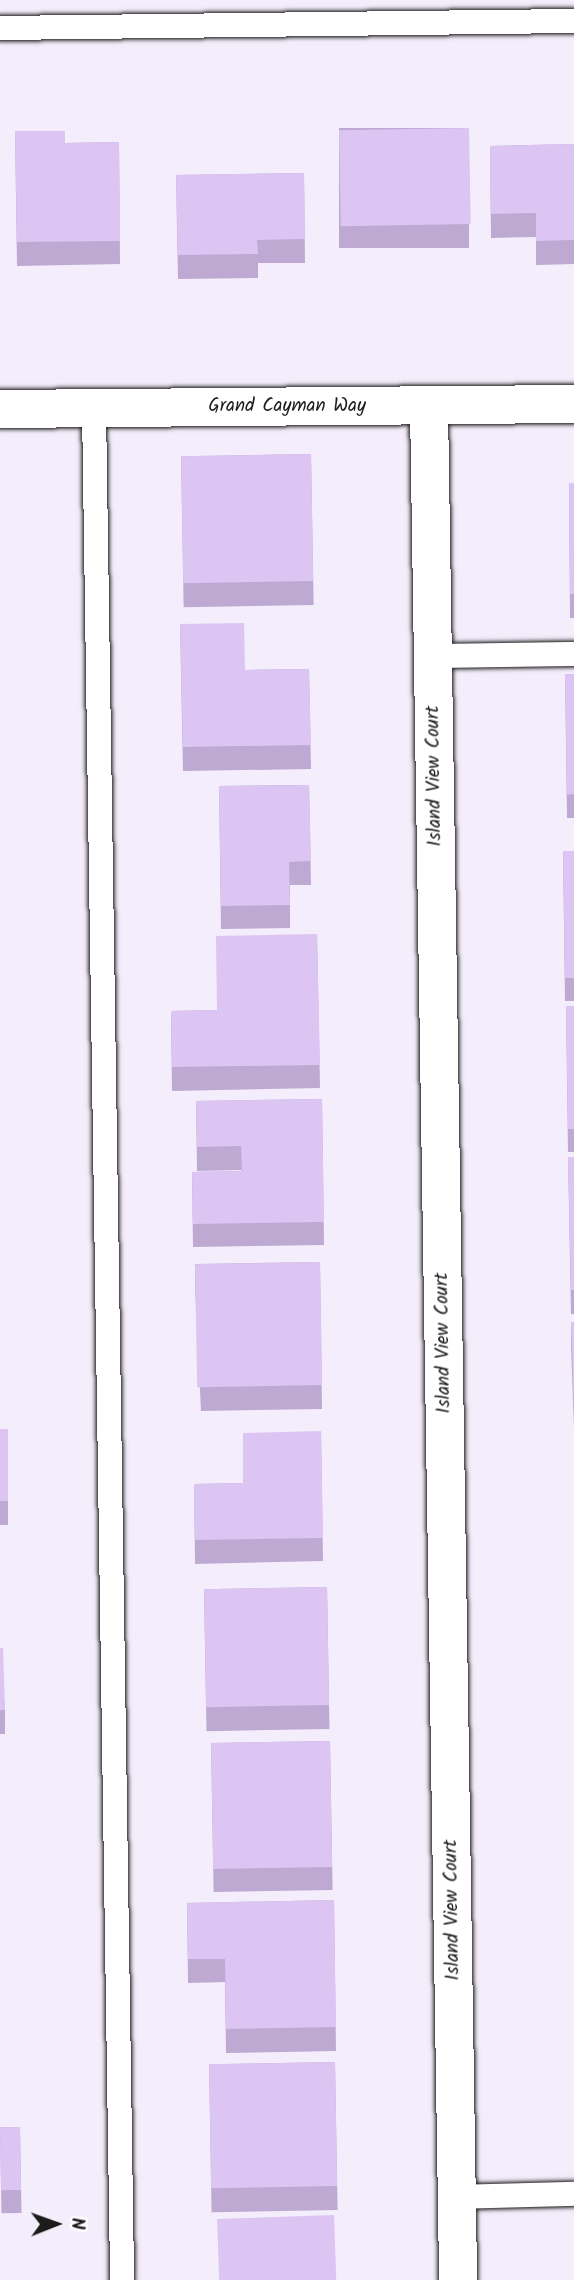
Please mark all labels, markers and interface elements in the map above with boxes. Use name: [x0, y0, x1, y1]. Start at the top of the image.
street label: Grand Cayman Way: [208, 396, 366, 418]
street label: Island View Court: [422, 705, 448, 847]
street label: Island View Court: [431, 1272, 457, 1414]
street label: Island View Court: [440, 1839, 466, 1981]
north arrow: [21, 2189, 91, 2259]
text: N: [62, 2217, 92, 2230]

